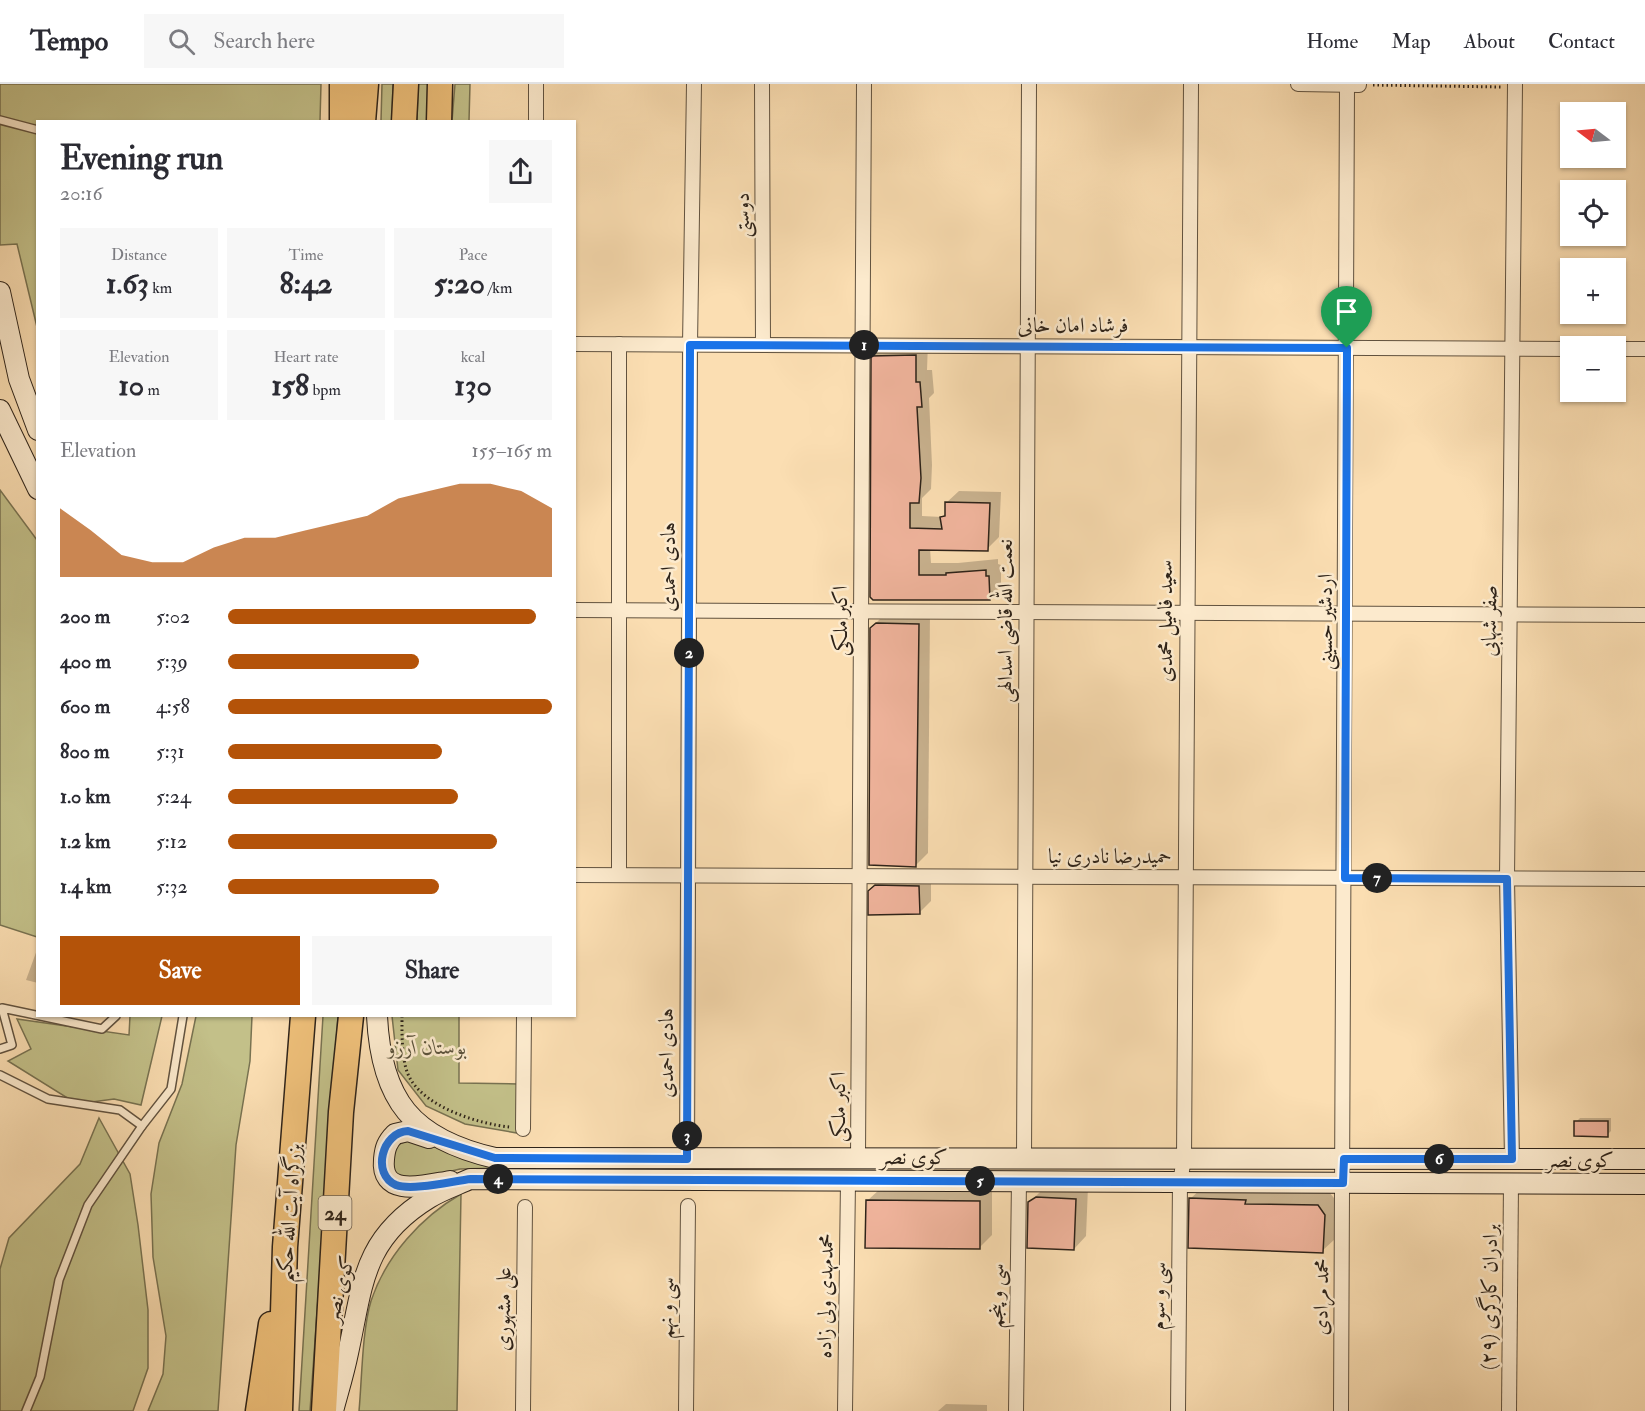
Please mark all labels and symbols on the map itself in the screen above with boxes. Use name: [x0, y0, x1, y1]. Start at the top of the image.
north arrow: [1560, 102, 1626, 168]
street label: دوستی: [729, 192, 757, 238]
pin: [1321, 286, 1372, 348]
street label: فرشاد امان خانی: [1018, 312, 1128, 339]
pin: 1: [849, 330, 879, 360]
street label: هادی احمدی: [655, 522, 682, 612]
street label: نعمت الله قاضی اسدالهی: [988, 539, 1020, 703]
street label: سعید فامیل محمدی: [1152, 560, 1180, 682]
street label: اردشیر حسینی: [1312, 574, 1340, 670]
street label: صفر شهابی: [1475, 585, 1505, 657]
street label: اکبر ملکی: [827, 586, 854, 656]
pin: 2: [674, 638, 704, 668]
street label: حمیدرضا نادری نیا: [1048, 843, 1172, 870]
pin: 7: [1362, 863, 1392, 893]
street label: هادی احمدی: [653, 1008, 680, 1098]
park label: بوستان آرزو: [385, 1034, 467, 1061]
street label: اکبر ملکی: [825, 1072, 852, 1142]
pin: 3: [672, 1121, 702, 1151]
street label: بزرگراه آیت الله حکیم: [267, 1142, 315, 1284]
street label: کوی نصر: [878, 1144, 948, 1171]
pin: 6: [1424, 1144, 1454, 1174]
street label: کوی نصر: [1544, 1147, 1614, 1174]
pin: 4: [483, 1164, 513, 1194]
pin: 5: [965, 1166, 995, 1196]
road number: 24: [318, 1196, 352, 1230]
street label: برادران کارگری (۲۹): [1474, 1223, 1504, 1370]
street label: محمدمهدی ولی زاده: [811, 1233, 840, 1359]
street label: کوی نصر: [317, 1253, 361, 1327]
street label: محمد مرادی: [1307, 1258, 1337, 1336]
street label: سی و سوم: [1144, 1262, 1177, 1331]
street label: سی و پنجم: [982, 1263, 1017, 1329]
street label: علی مشهوری: [489, 1267, 520, 1351]
street label: سی و نهم: [652, 1277, 687, 1339]

